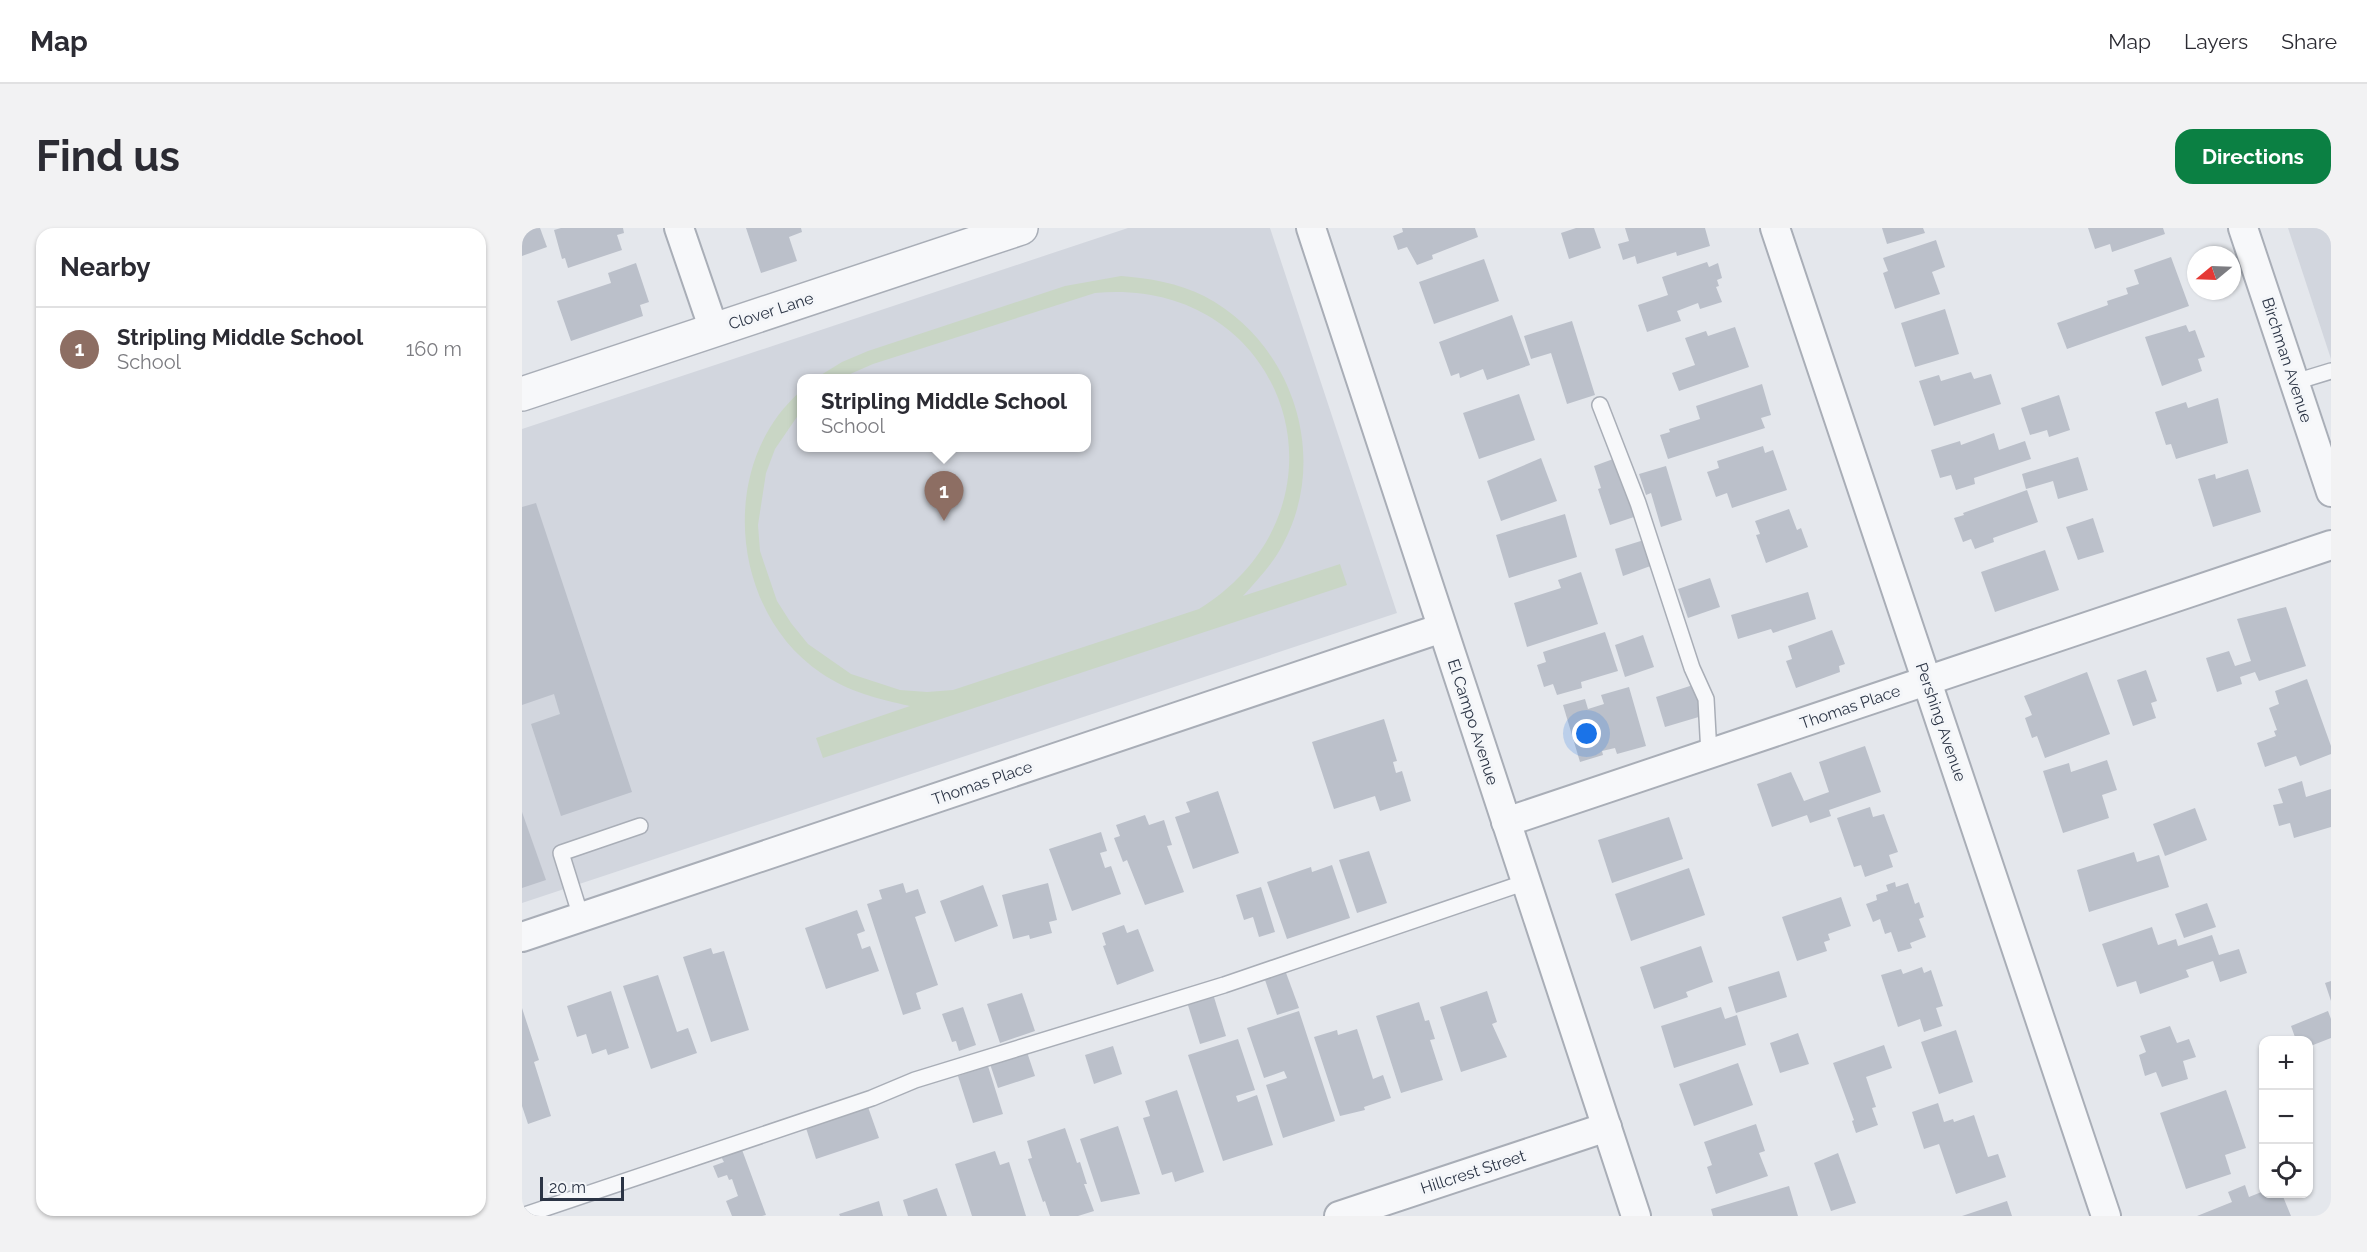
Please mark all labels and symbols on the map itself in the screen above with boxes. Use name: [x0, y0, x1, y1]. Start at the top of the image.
north arrow: [2187, 246, 2241, 300]
street label: Clover Lane: [726, 288, 816, 334]
street label: Birchman Avenue: [2258, 295, 2316, 425]
pin: 1: [924, 472, 964, 521]
street label: El Campo Avenue: [1444, 657, 1502, 787]
street label: Pershing Avenue: [1912, 660, 1970, 784]
street label: Thomas Place: [1797, 681, 1903, 733]
your location: [1572, 719, 1601, 748]
street label: Thomas Place: [929, 757, 1035, 809]
street label: Hillcrest Street: [1418, 1146, 1528, 1198]
scale bar: [540, 1174, 624, 1202]

